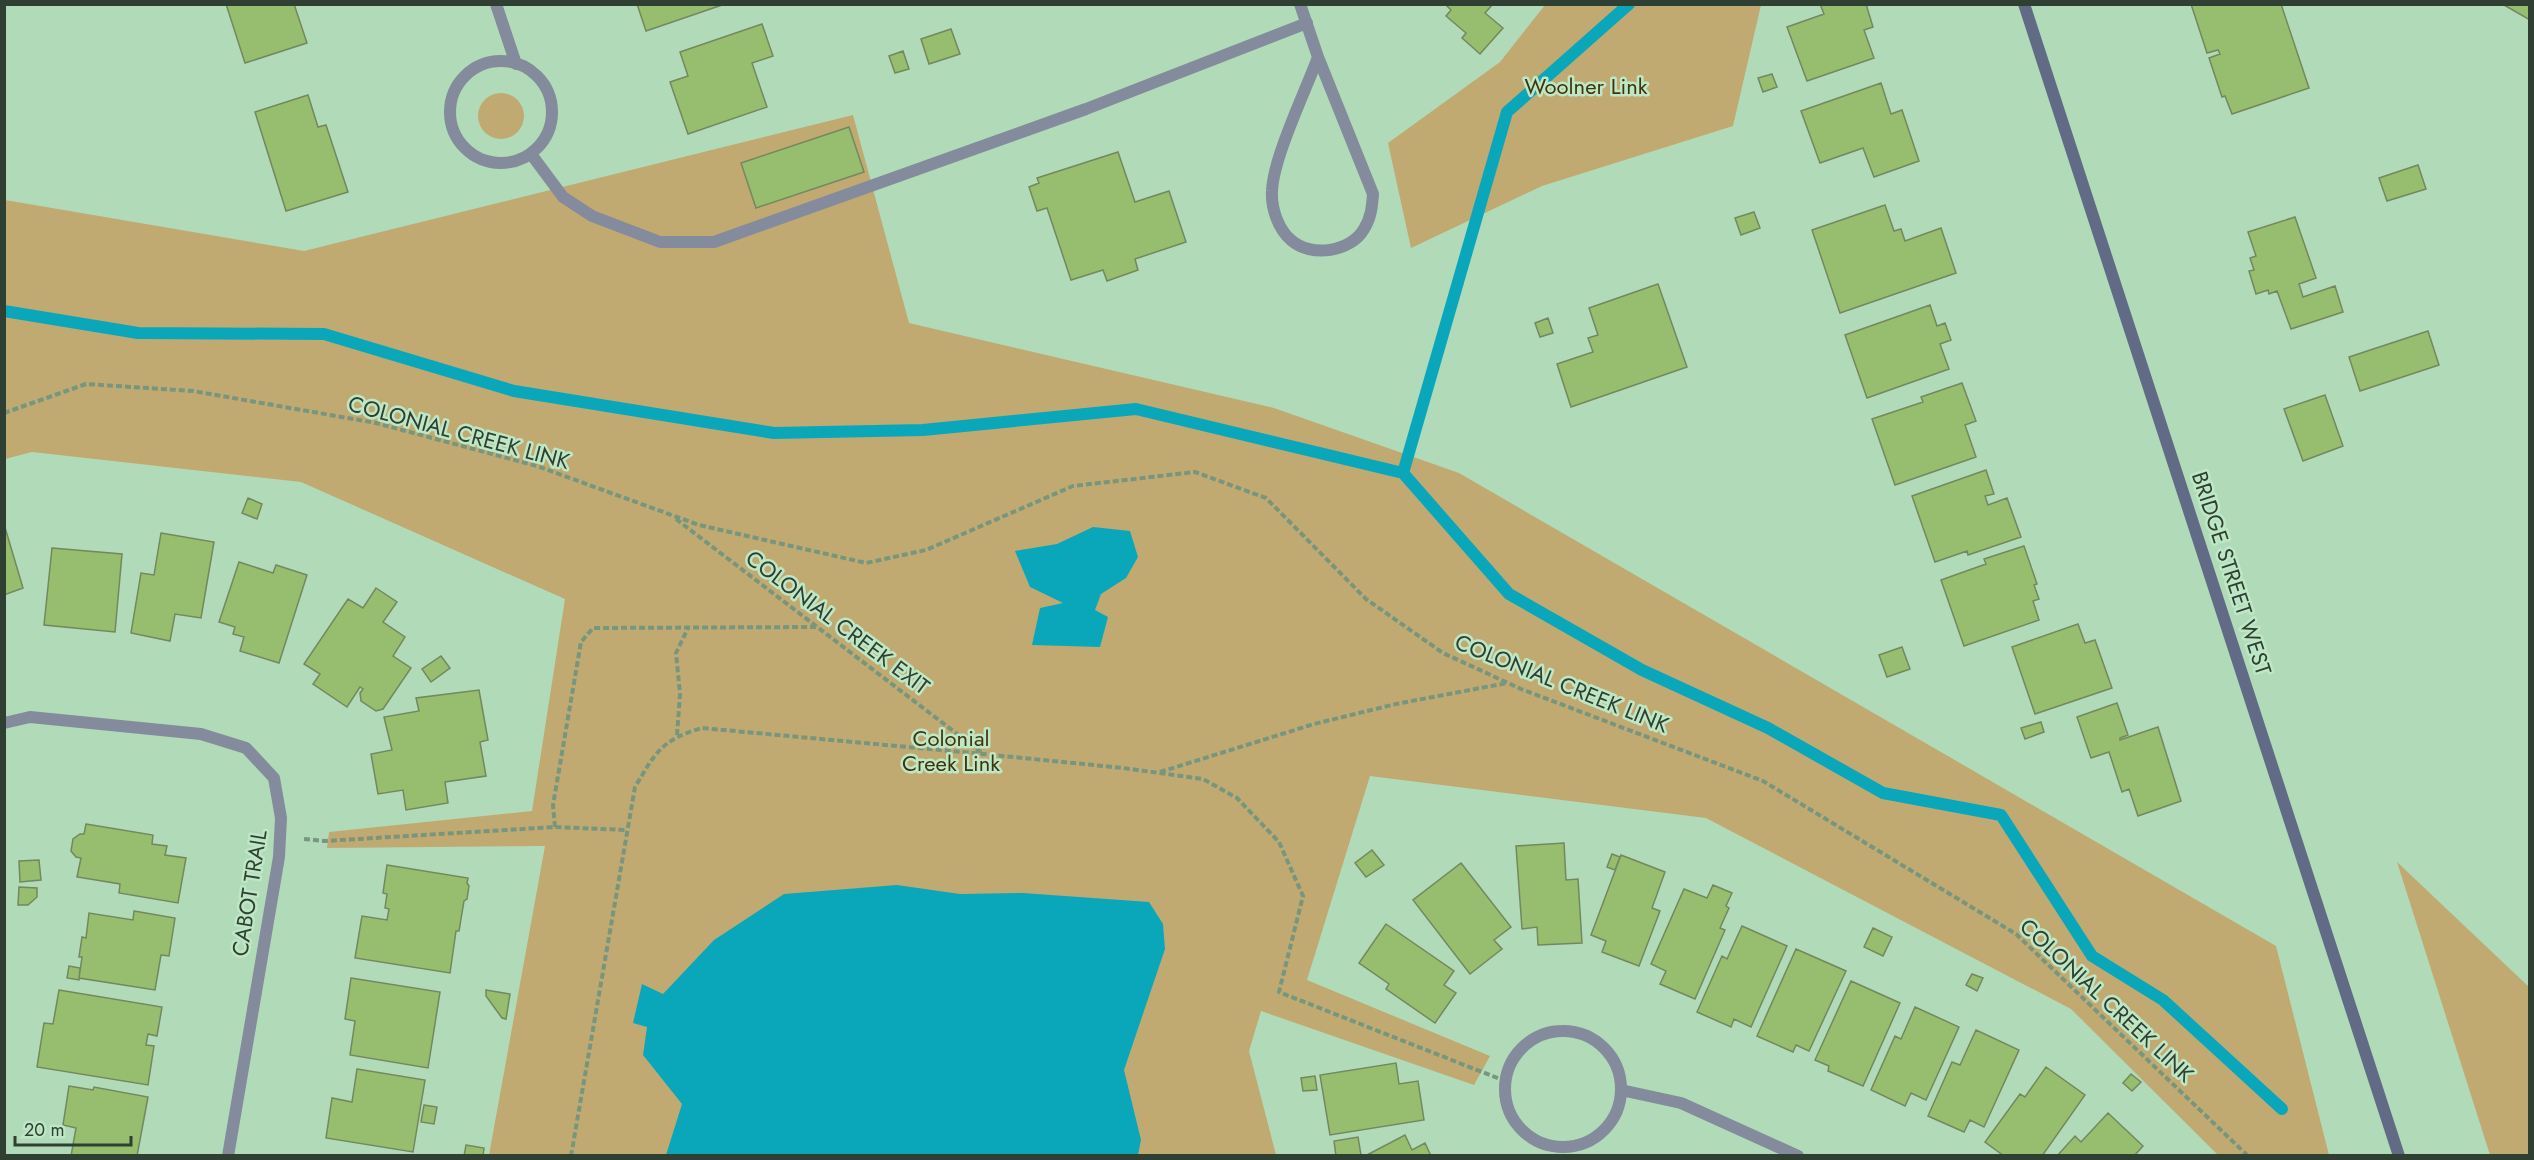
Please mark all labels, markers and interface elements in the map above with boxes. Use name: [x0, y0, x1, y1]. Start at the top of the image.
park label: Woolner Link: [1525, 70, 1648, 102]
street label: COLONIAL CREEK LINK: [345, 387, 574, 477]
street label: BRIDGE STREET WEST: [2184, 467, 2280, 680]
street label: COLONIAL CREEK EXIT: [739, 542, 937, 702]
street label: COLONIAL CREEK LINK: [1450, 625, 1674, 741]
park label: Colonial Creek Link: [902, 722, 1000, 779]
street label: CABOT TRAIL: [223, 827, 275, 958]
street label: COLONIAL CREEK LINK: [2013, 911, 2202, 1090]
scale bar: [15, 1109, 130, 1147]
text: 20 m: [24, 1117, 64, 1143]

